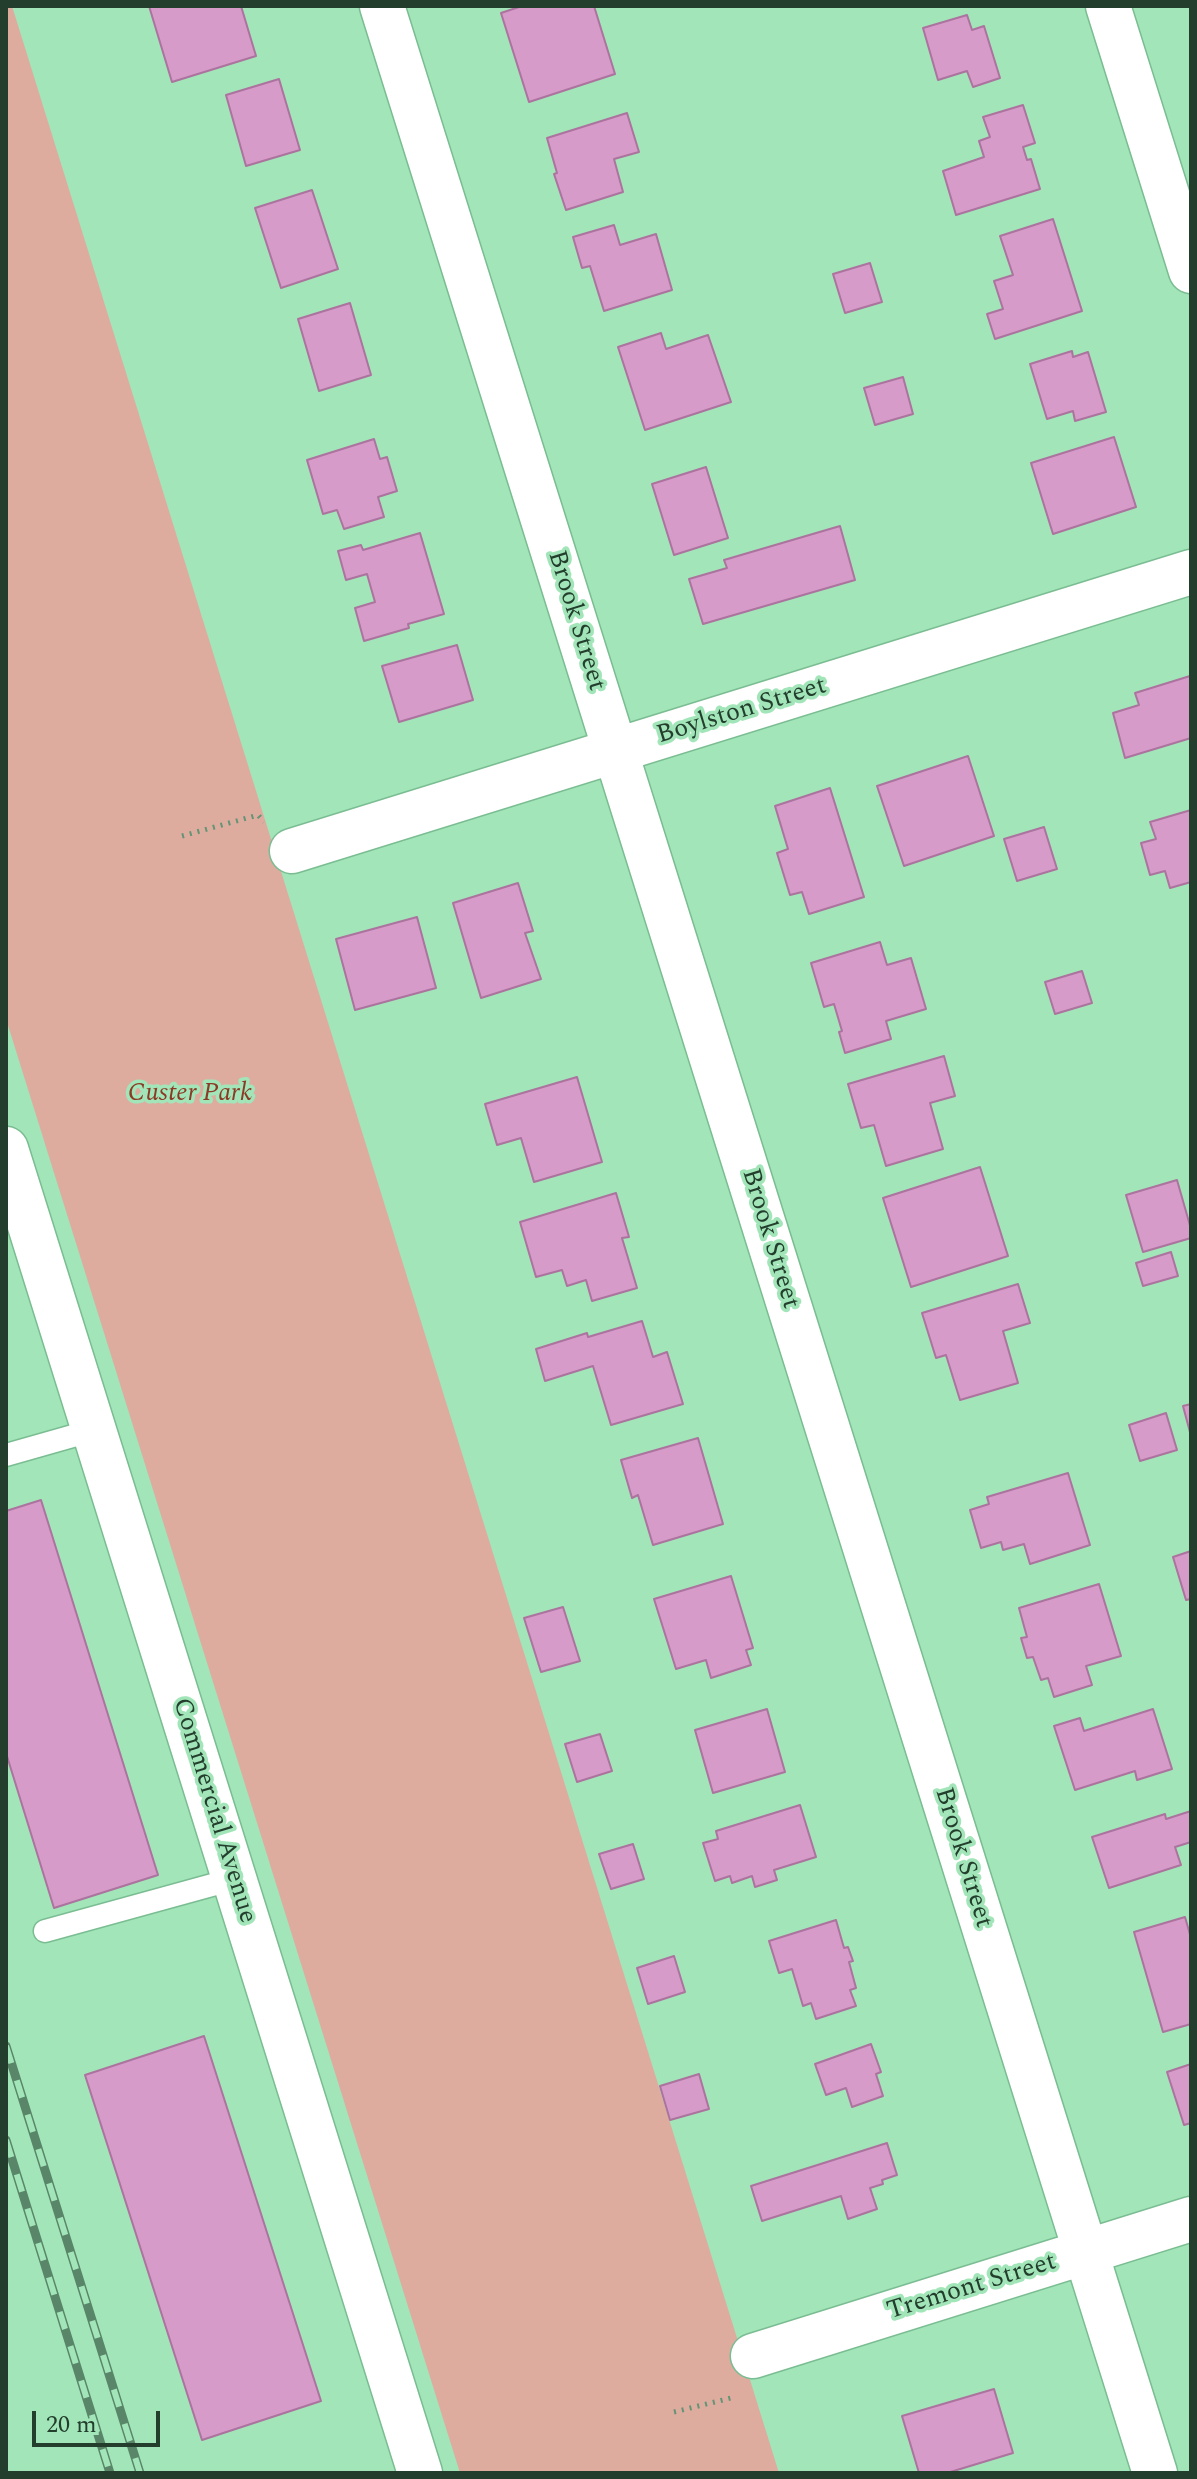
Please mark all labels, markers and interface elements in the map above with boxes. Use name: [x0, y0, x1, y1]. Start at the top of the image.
street label: Brook Street: [539, 547, 611, 695]
street label: Boylston Street: [653, 671, 831, 753]
park label: Custer Park: [128, 1079, 252, 1111]
street label: Brook Street: [733, 1165, 805, 1313]
street label: Commercial Avenue: [164, 1695, 262, 1927]
street label: Brook Street: [926, 1784, 998, 1932]
street label: Tremont Street: [884, 2247, 1060, 2329]
scale bar: [36, 2395, 164, 2445]
text: 20 m: [46, 2407, 97, 2443]

